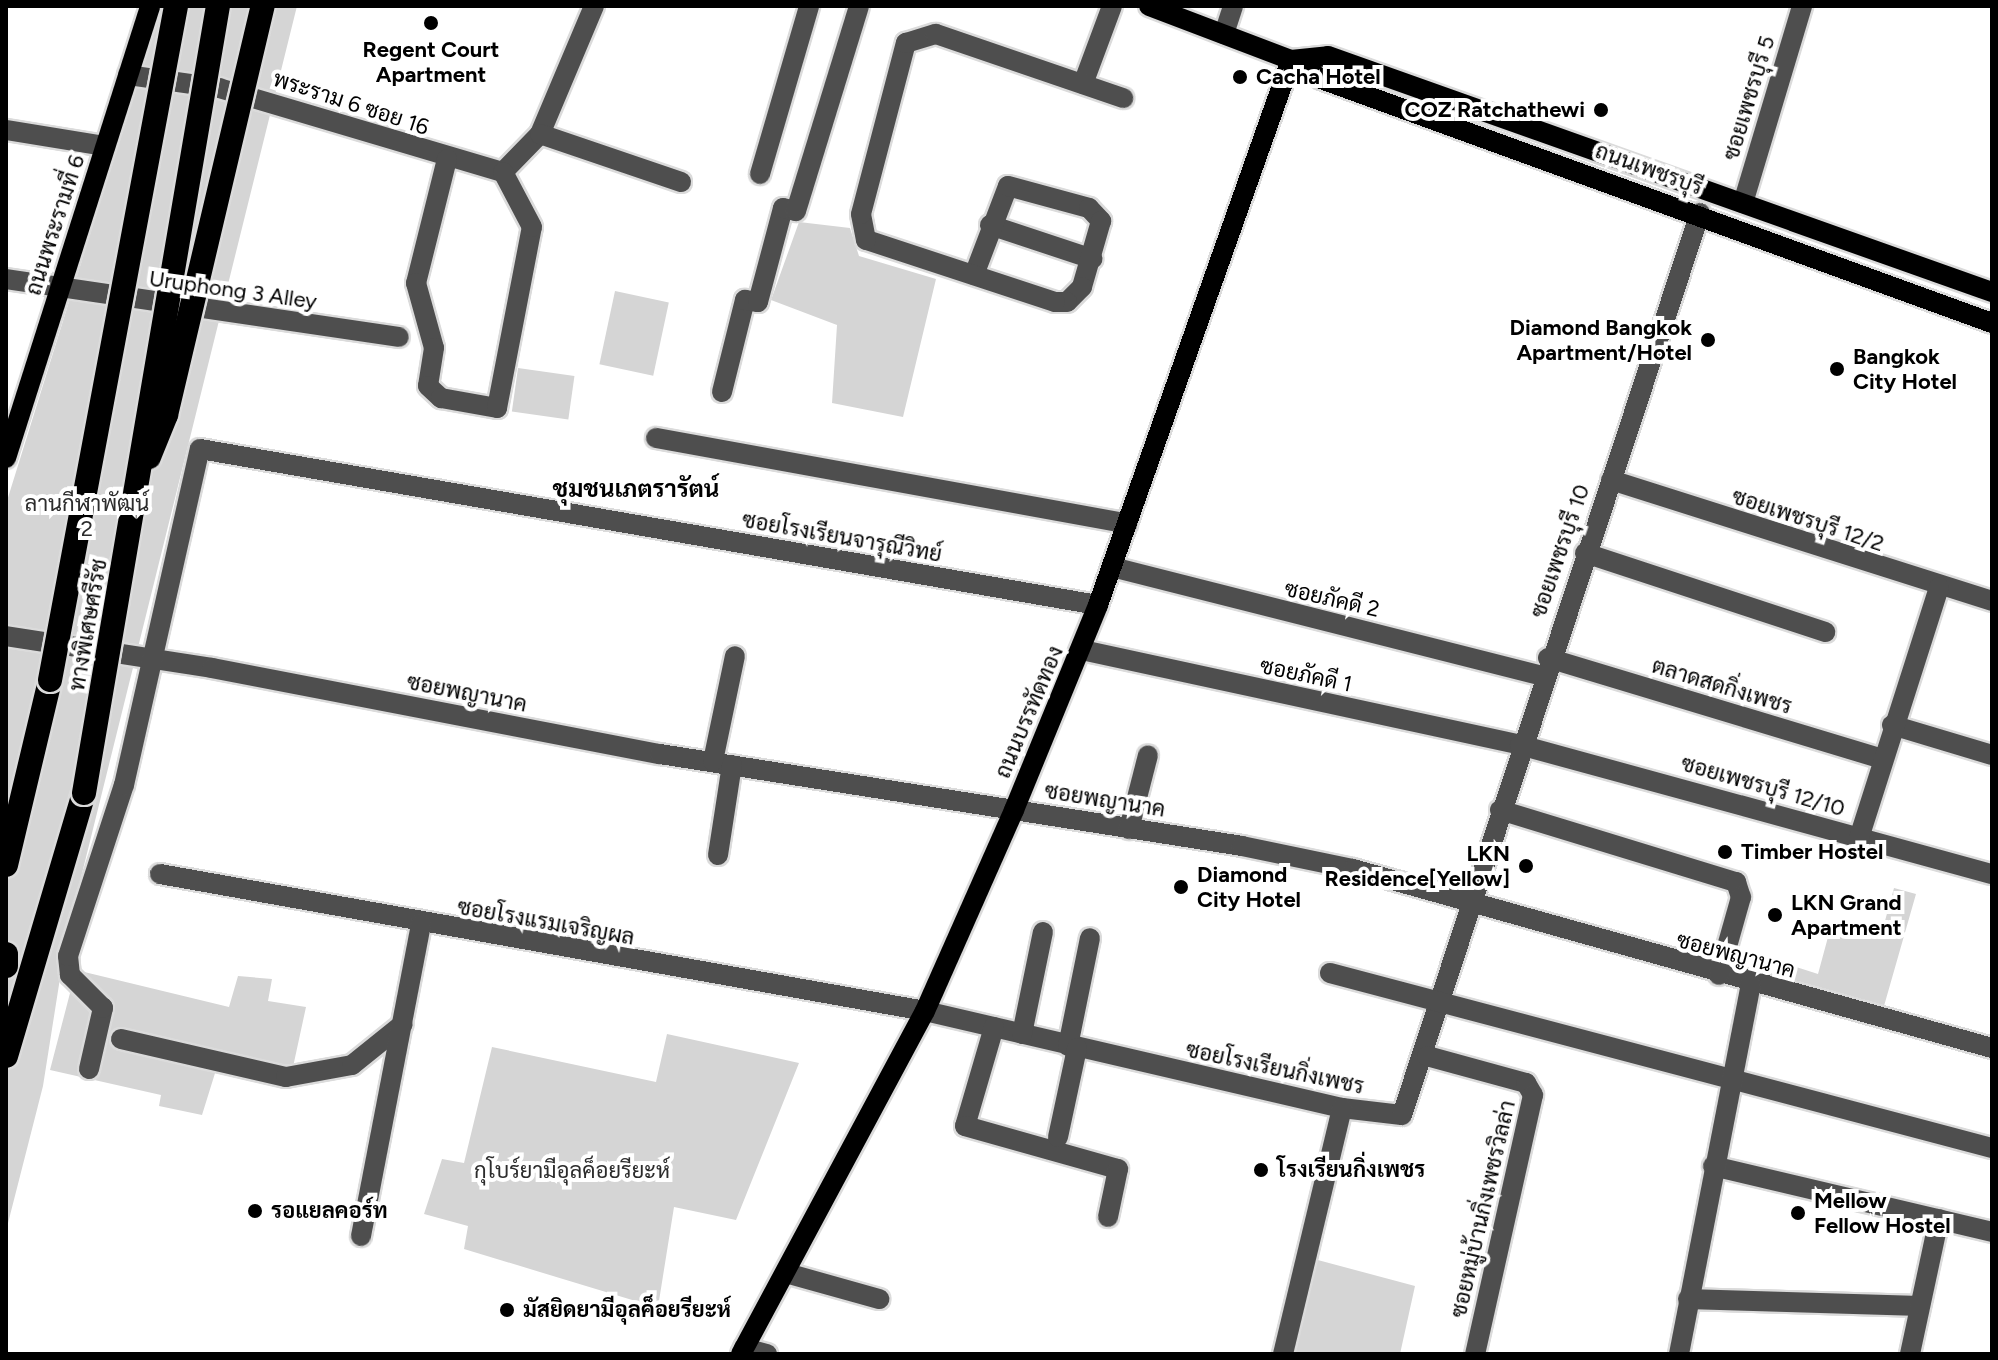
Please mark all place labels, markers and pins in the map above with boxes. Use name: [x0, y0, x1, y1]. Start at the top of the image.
marker: Regent Court Apartment: [422, 14, 440, 32]
place label: Regent Court Apartment: [363, 36, 499, 88]
place label: Cacha Hotel: [1256, 64, 1381, 90]
marker: Cacha Hotel: [1231, 68, 1249, 86]
place label: COZ Ratchathewi: [1405, 97, 1585, 123]
marker: COZ Ratchathewi: [1592, 101, 1610, 119]
place label: Diamond Bangkok Apartment/Hotel: [1510, 314, 1692, 366]
marker: Diamond Bangkok Apartment/Hotel: [1699, 331, 1717, 349]
place label: Bangkok City Hotel: [1853, 343, 1957, 394]
marker: Bangkok City Hotel: [1828, 360, 1846, 378]
place label: Timber Hostel: [1741, 839, 1883, 865]
place label: LKN Residence[Yellow]: [1324, 840, 1510, 892]
marker: Timber Hostel: [1716, 843, 1734, 861]
marker: LKN Residence[Yellow]: [1517, 857, 1535, 875]
place label: Diamond City Hotel: [1197, 861, 1301, 912]
marker: Diamond City Hotel: [1172, 878, 1190, 896]
place label: LKN Grand Apartment: [1791, 889, 1902, 940]
marker: LKN Grand Apartment: [1766, 906, 1784, 924]
place label: โรงเรียนกิ่งเพชร: [1277, 1157, 1425, 1183]
marker: โรงเรียนกิ่งเพชร: [1252, 1161, 1270, 1179]
place label: Mellow Fellow Hostel: [1814, 1187, 1951, 1238]
place label: รอแยลคอร์ท: [271, 1198, 388, 1224]
marker: รอแยลคอร์ท: [246, 1202, 264, 1220]
marker: Mellow Fellow Hostel: [1789, 1204, 1807, 1222]
place label: มัสยิดยามีอุลค็อยรียะห์: [523, 1297, 731, 1323]
marker: มัสยิดยามีอุลค็อยรียะห์: [498, 1301, 516, 1319]

